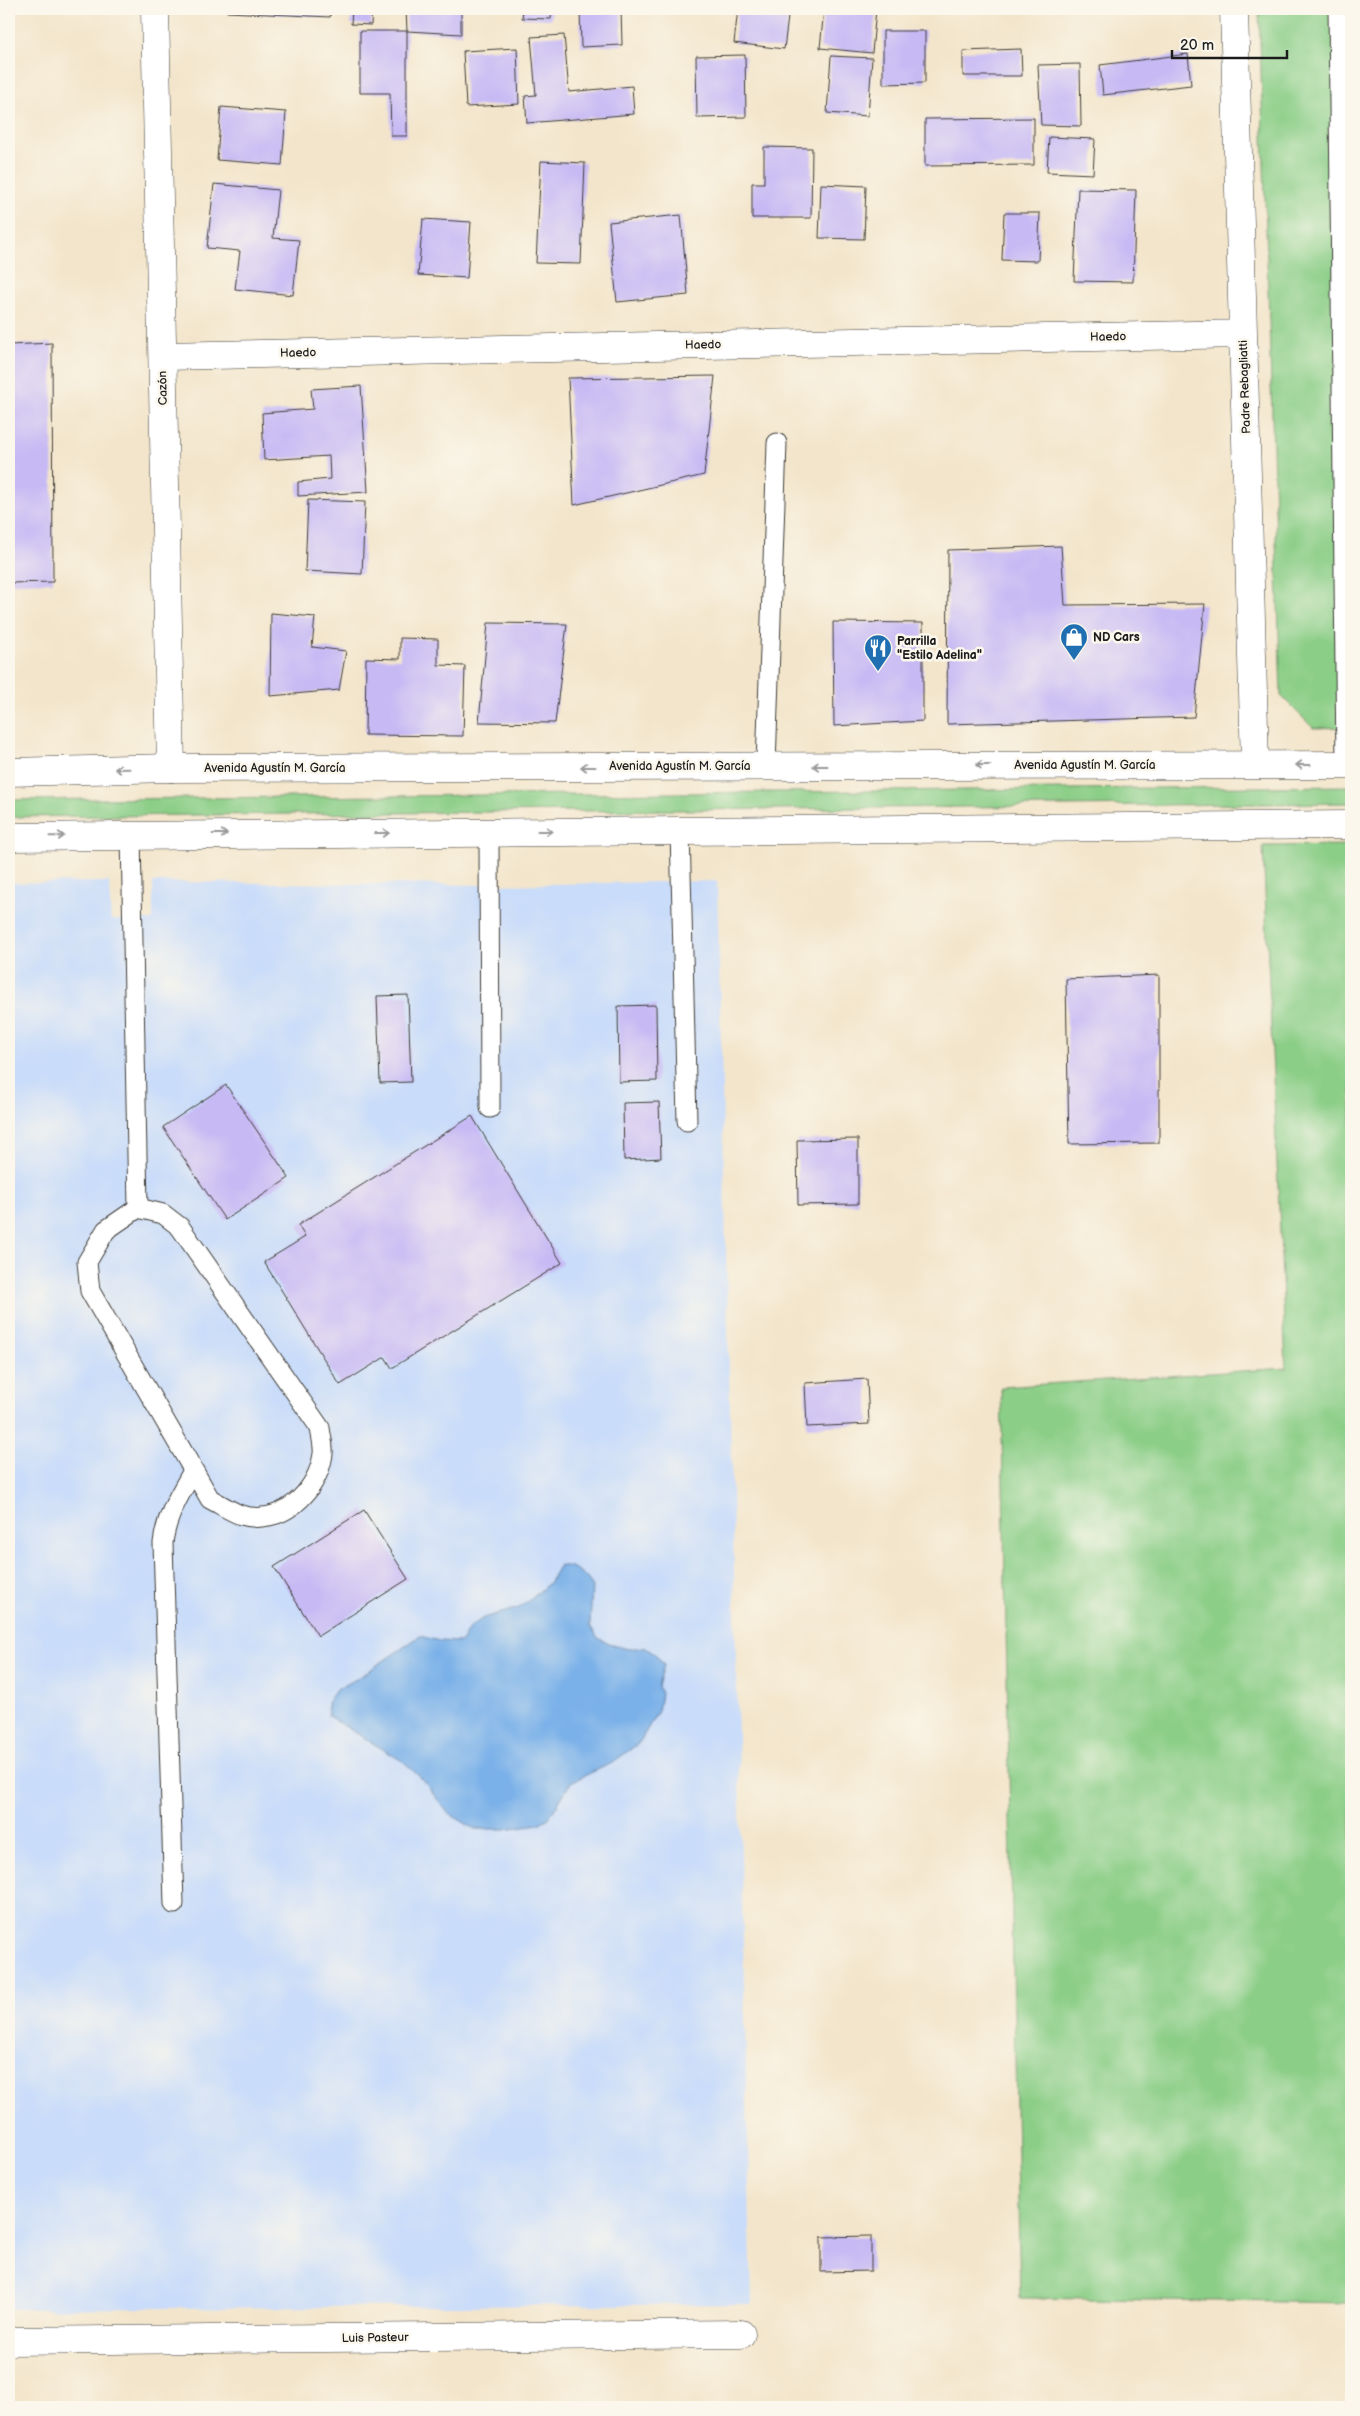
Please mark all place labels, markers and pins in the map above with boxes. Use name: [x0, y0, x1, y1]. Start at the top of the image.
shop icon: ND Cars: [1059, 622, 1089, 661]
place label: ND Cars: [1093, 630, 1140, 645]
restaurant icon: Parrilla "Estilo Adelina": [863, 633, 893, 672]
place label: Parrilla "Estilo Adelina": [897, 634, 982, 663]

